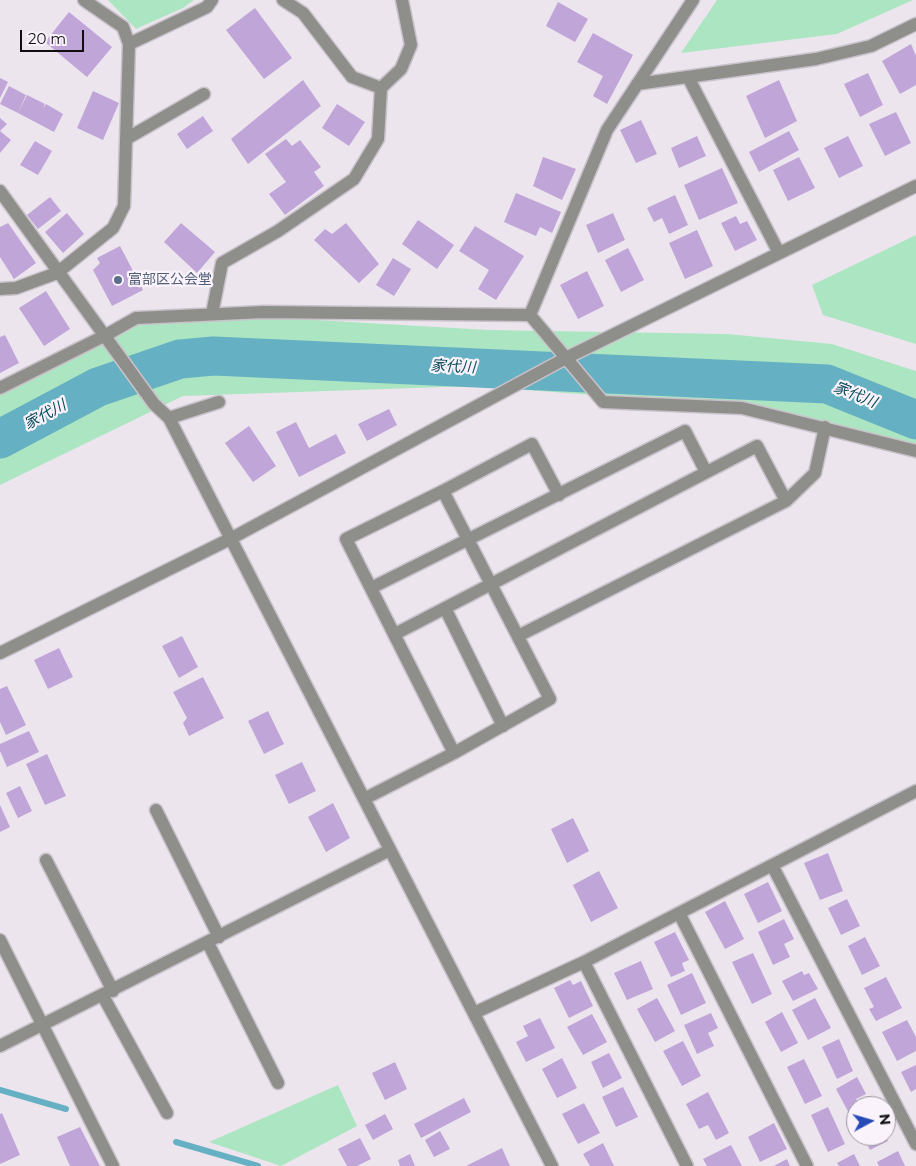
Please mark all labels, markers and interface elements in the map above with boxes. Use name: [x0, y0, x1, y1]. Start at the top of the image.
scale bar: [22, 20, 86, 52]
text: 20 m: [28, 29, 66, 48]
place label: 富部区公会堂: [128, 272, 212, 288]
marker: 富部区公会堂: [112, 274, 124, 286]
water label: 家代川: [430, 357, 476, 377]
water label: 家代川: [831, 378, 879, 412]
water label: 家代川: [21, 396, 69, 434]
north arrow: [846, 1096, 896, 1146]
text: N: [875, 1113, 894, 1126]

